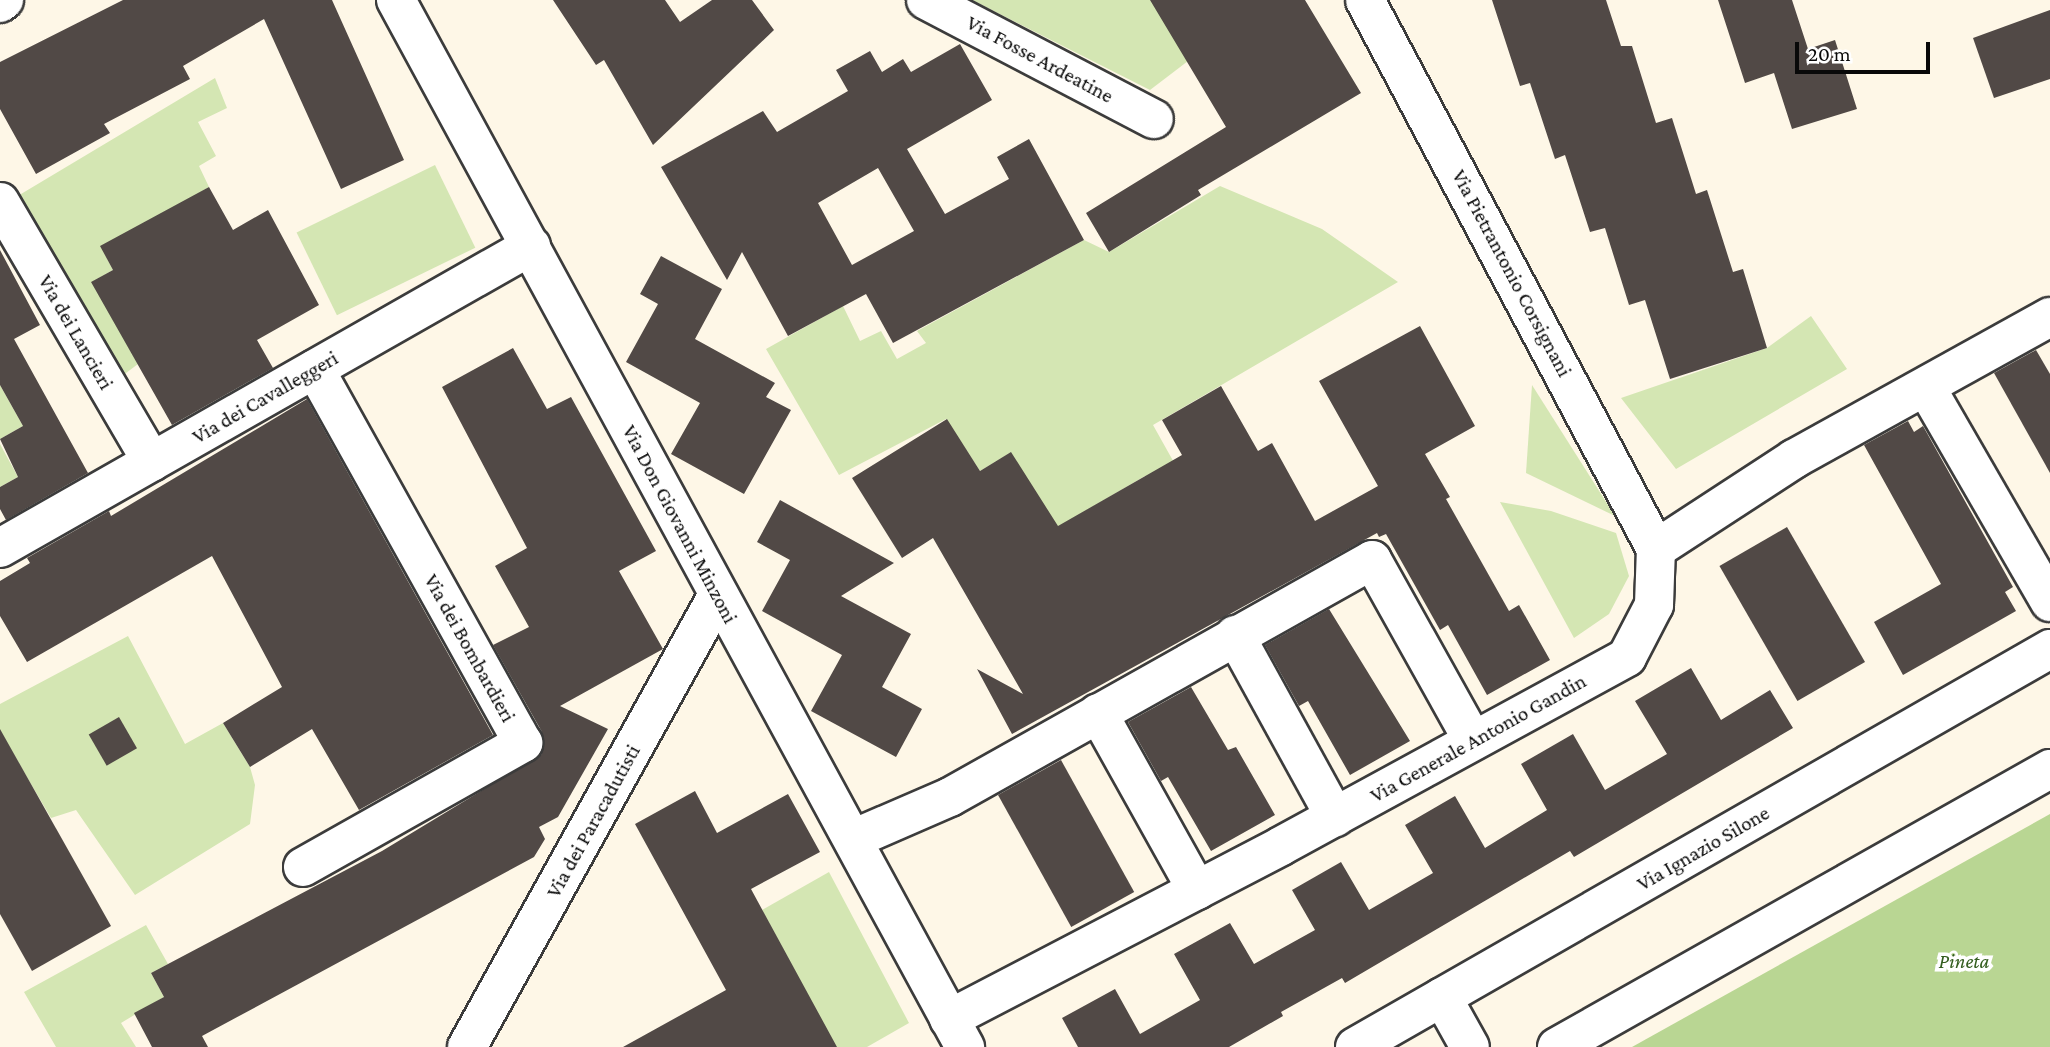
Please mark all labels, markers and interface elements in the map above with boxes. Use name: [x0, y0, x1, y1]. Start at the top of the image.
street label: Via Fosse Ardeatine: [962, 10, 1118, 108]
scale bar: [1798, 28, 1933, 72]
text: 20 m: [1808, 42, 1851, 66]
street label: Via Pietrantonio Corsignani: [1447, 165, 1577, 381]
street label: Via dei Lancieri: [33, 270, 119, 394]
street label: Via dei Cavalleggeri: [188, 345, 342, 449]
street label: Via Don Giovanni Minzoni: [617, 420, 743, 628]
street label: Via dei Bombardieri: [419, 569, 521, 727]
street label: Via Generale Antonio Gandin: [1366, 668, 1590, 808]
street label: Via dei Paracadutisti: [541, 740, 645, 902]
street label: Via Ignazio Silone: [1632, 800, 1774, 896]
park label: Pineta: [1939, 948, 1989, 974]

